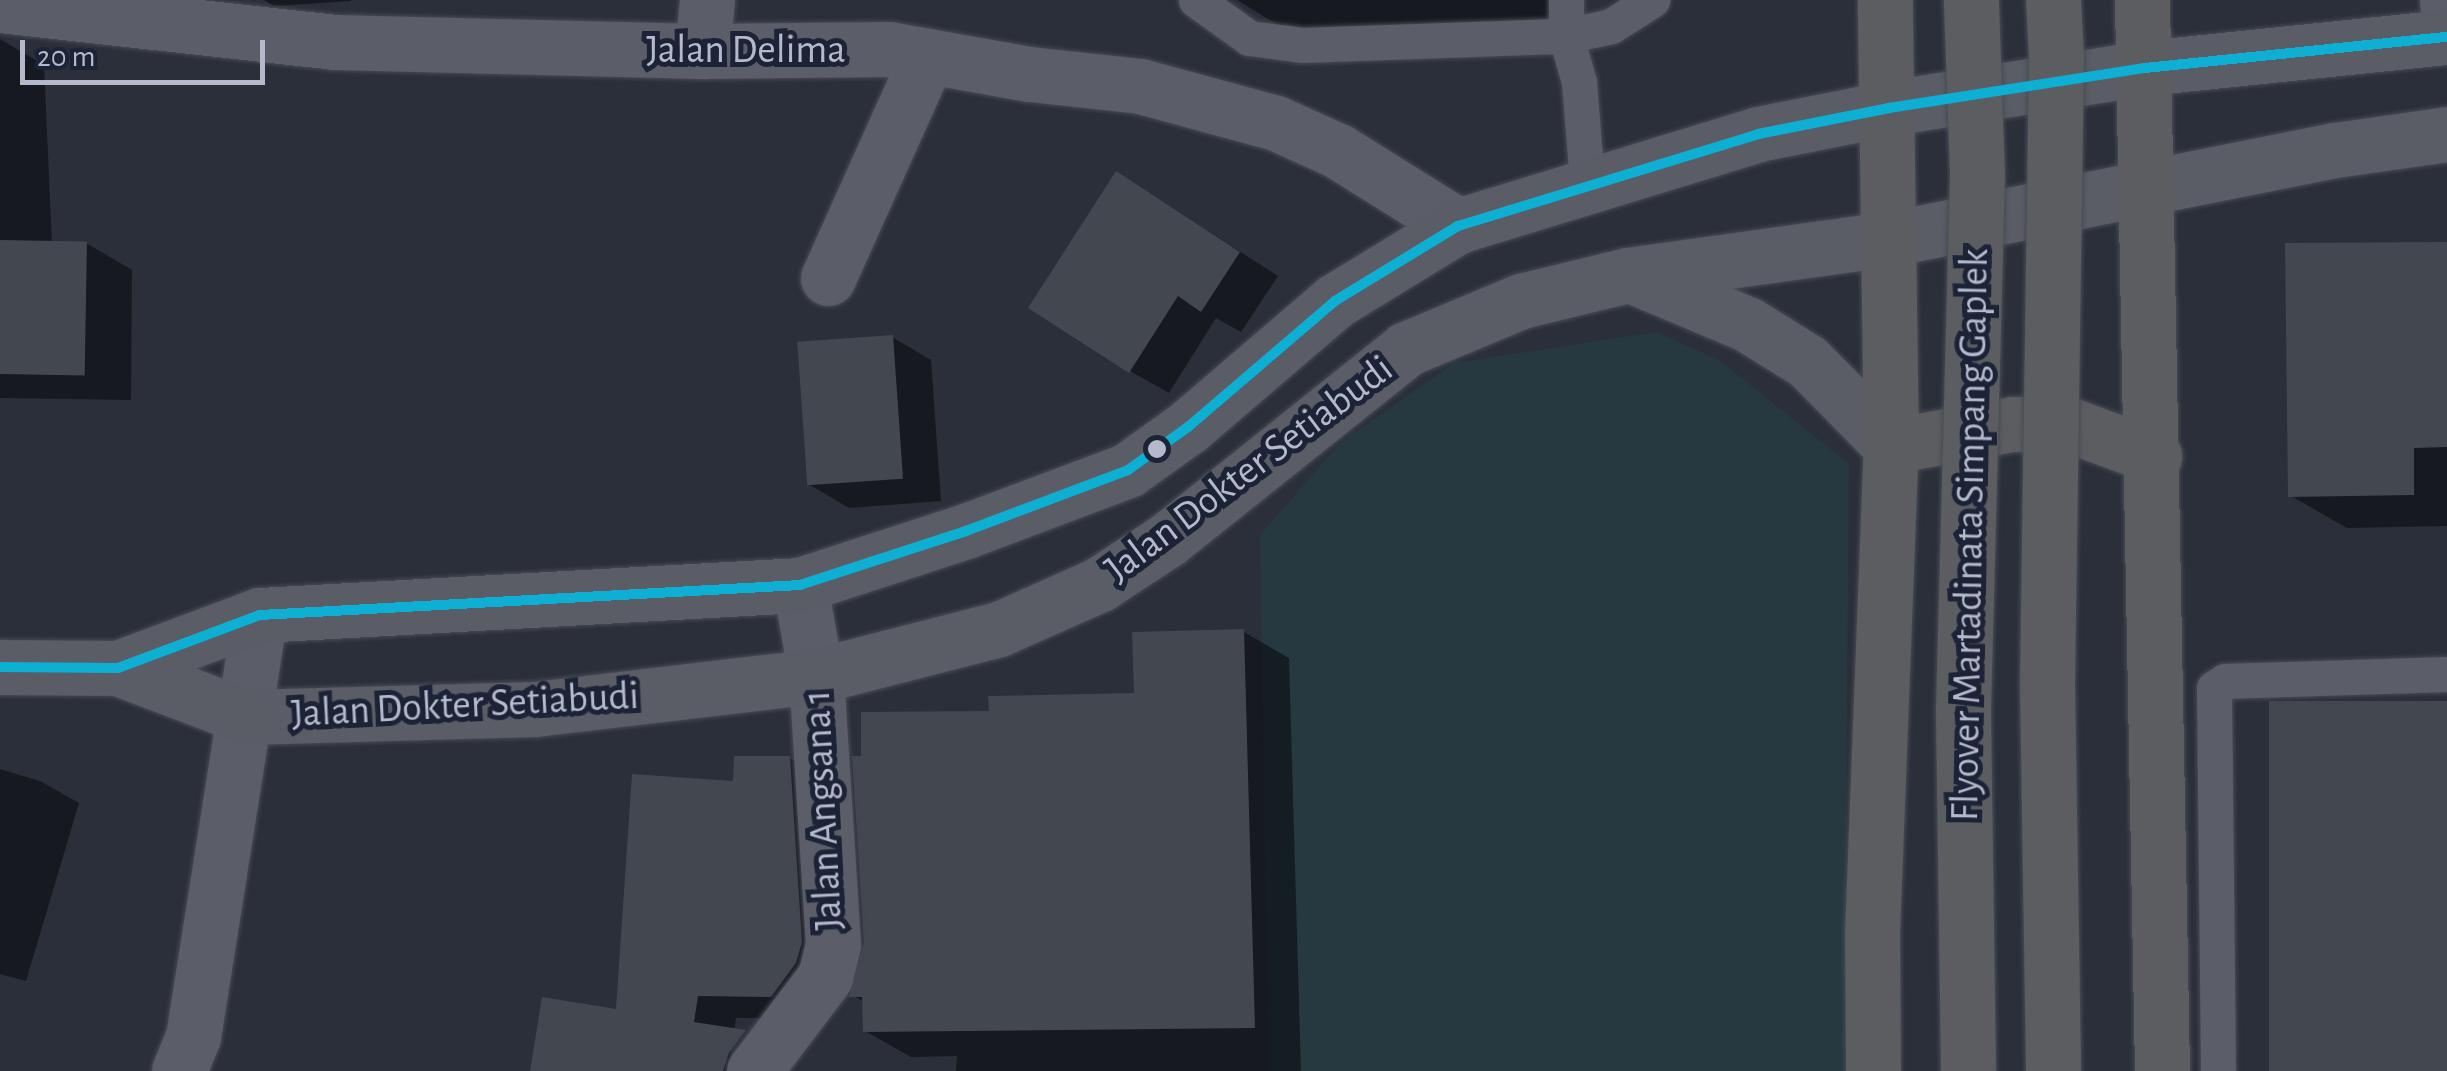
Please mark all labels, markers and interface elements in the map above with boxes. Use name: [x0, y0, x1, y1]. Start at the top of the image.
scale bar: [25, 20, 270, 82]
street label: Jalan Delima: [646, 26, 846, 74]
text: 20 m: [37, 42, 95, 72]
street label: Flyover Martadinata Simpang Gaplek: [1941, 248, 1999, 822]
street label: Jalan Dokter Setiabudi: [1096, 345, 1402, 593]
unlabelled marker: [1147, 439, 1167, 459]
street label: Jalan Dokter Setiabudi: [290, 672, 640, 738]
street label: Jalan Angsana 1: [793, 689, 853, 931]

